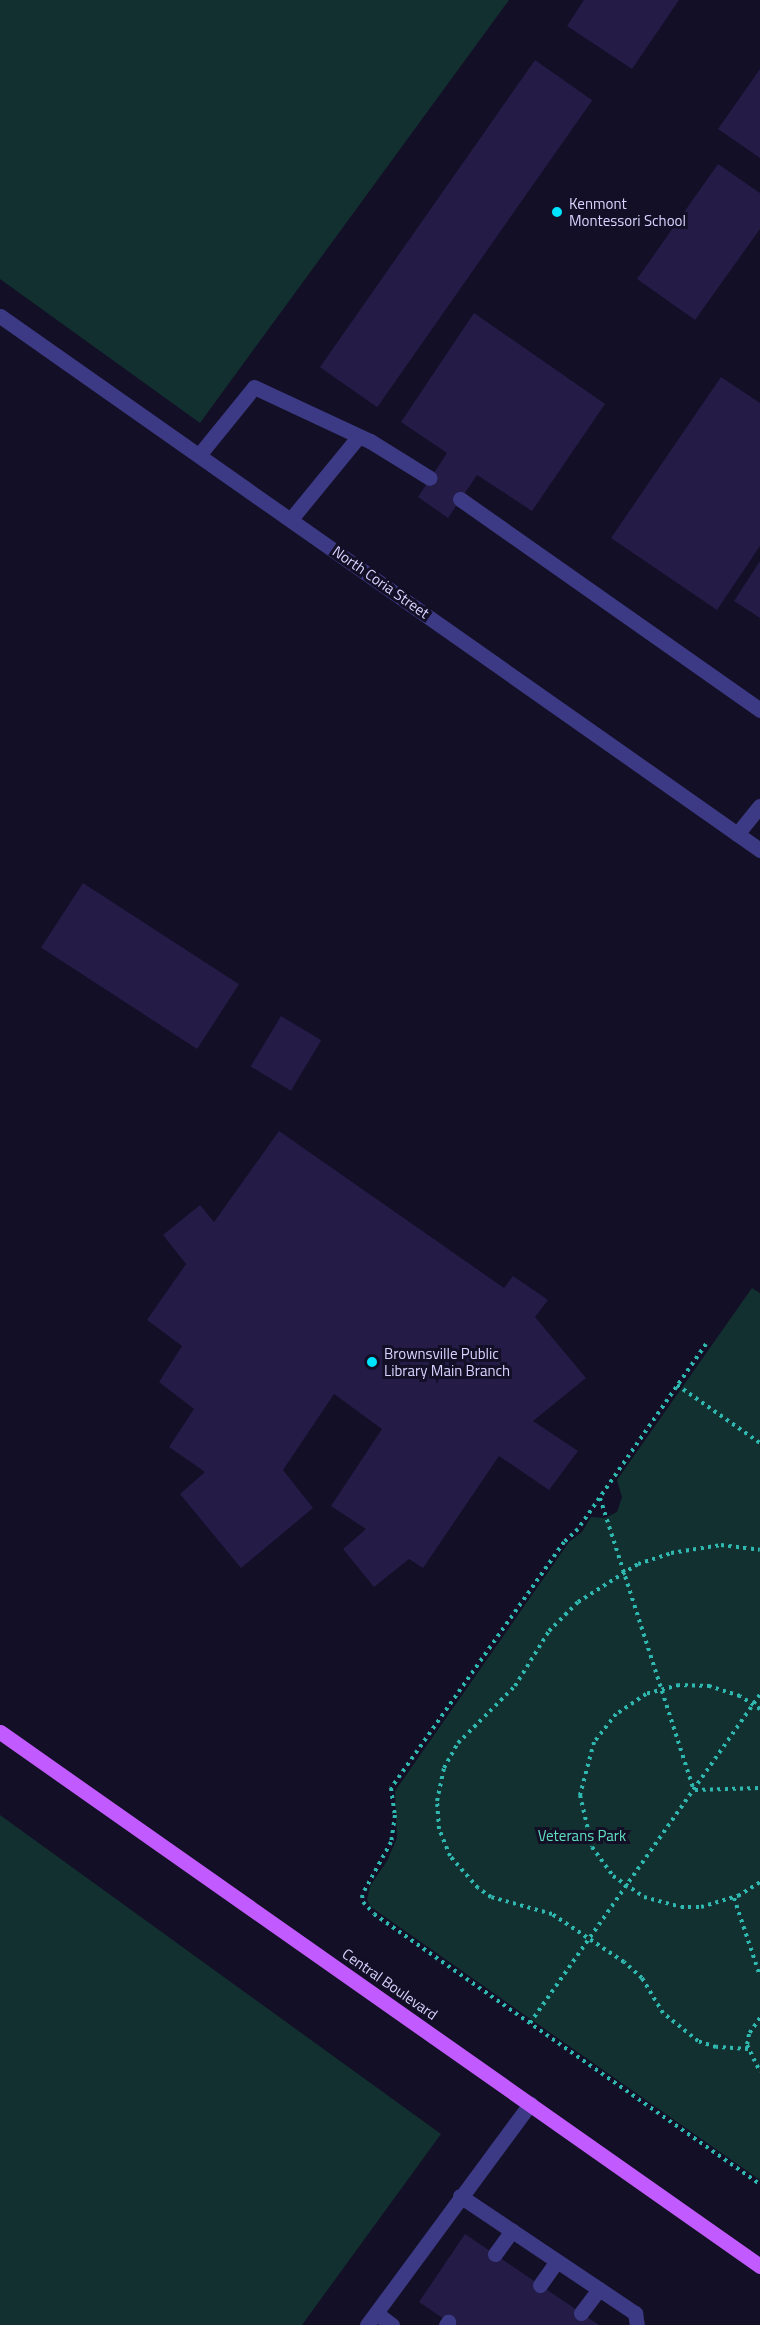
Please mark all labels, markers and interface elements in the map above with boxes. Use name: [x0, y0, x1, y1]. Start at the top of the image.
place label: Kenmont Montessori School: [569, 194, 686, 229]
marker: Kenmont Montessori School: [550, 205, 564, 219]
street label: North Coria Street: [329, 542, 433, 622]
place label: Brownsville Public Library Main Branch: [384, 1344, 510, 1379]
marker: Brownsville Public Library Main Branch: [365, 1355, 379, 1369]
park label: Veterans Park: [538, 1827, 626, 1845]
street label: Central Boulevard: [339, 1945, 441, 2023]

